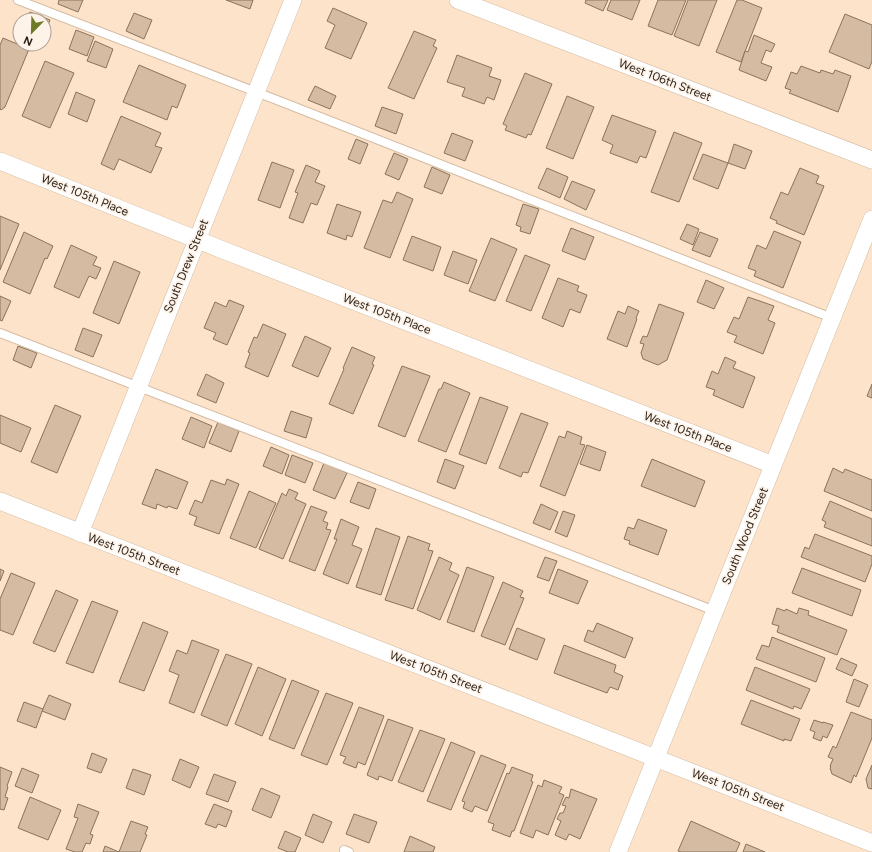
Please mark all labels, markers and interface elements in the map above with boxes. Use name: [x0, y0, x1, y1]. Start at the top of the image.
north arrow: [12, 12, 52, 52]
text: N: [22, 33, 35, 48]
street label: West 106th Street: [617, 56, 714, 104]
street label: West 105th Place: [39, 171, 131, 219]
street label: South Drew Street: [161, 217, 211, 315]
street label: West 105th Place: [341, 291, 433, 337]
street label: West 105th Place: [642, 409, 734, 455]
street label: South Wood Street: [719, 485, 771, 587]
street label: West 105th Street: [86, 530, 183, 578]
street label: West 105th Street: [388, 648, 485, 696]
street label: West 105th Street: [690, 766, 787, 814]

